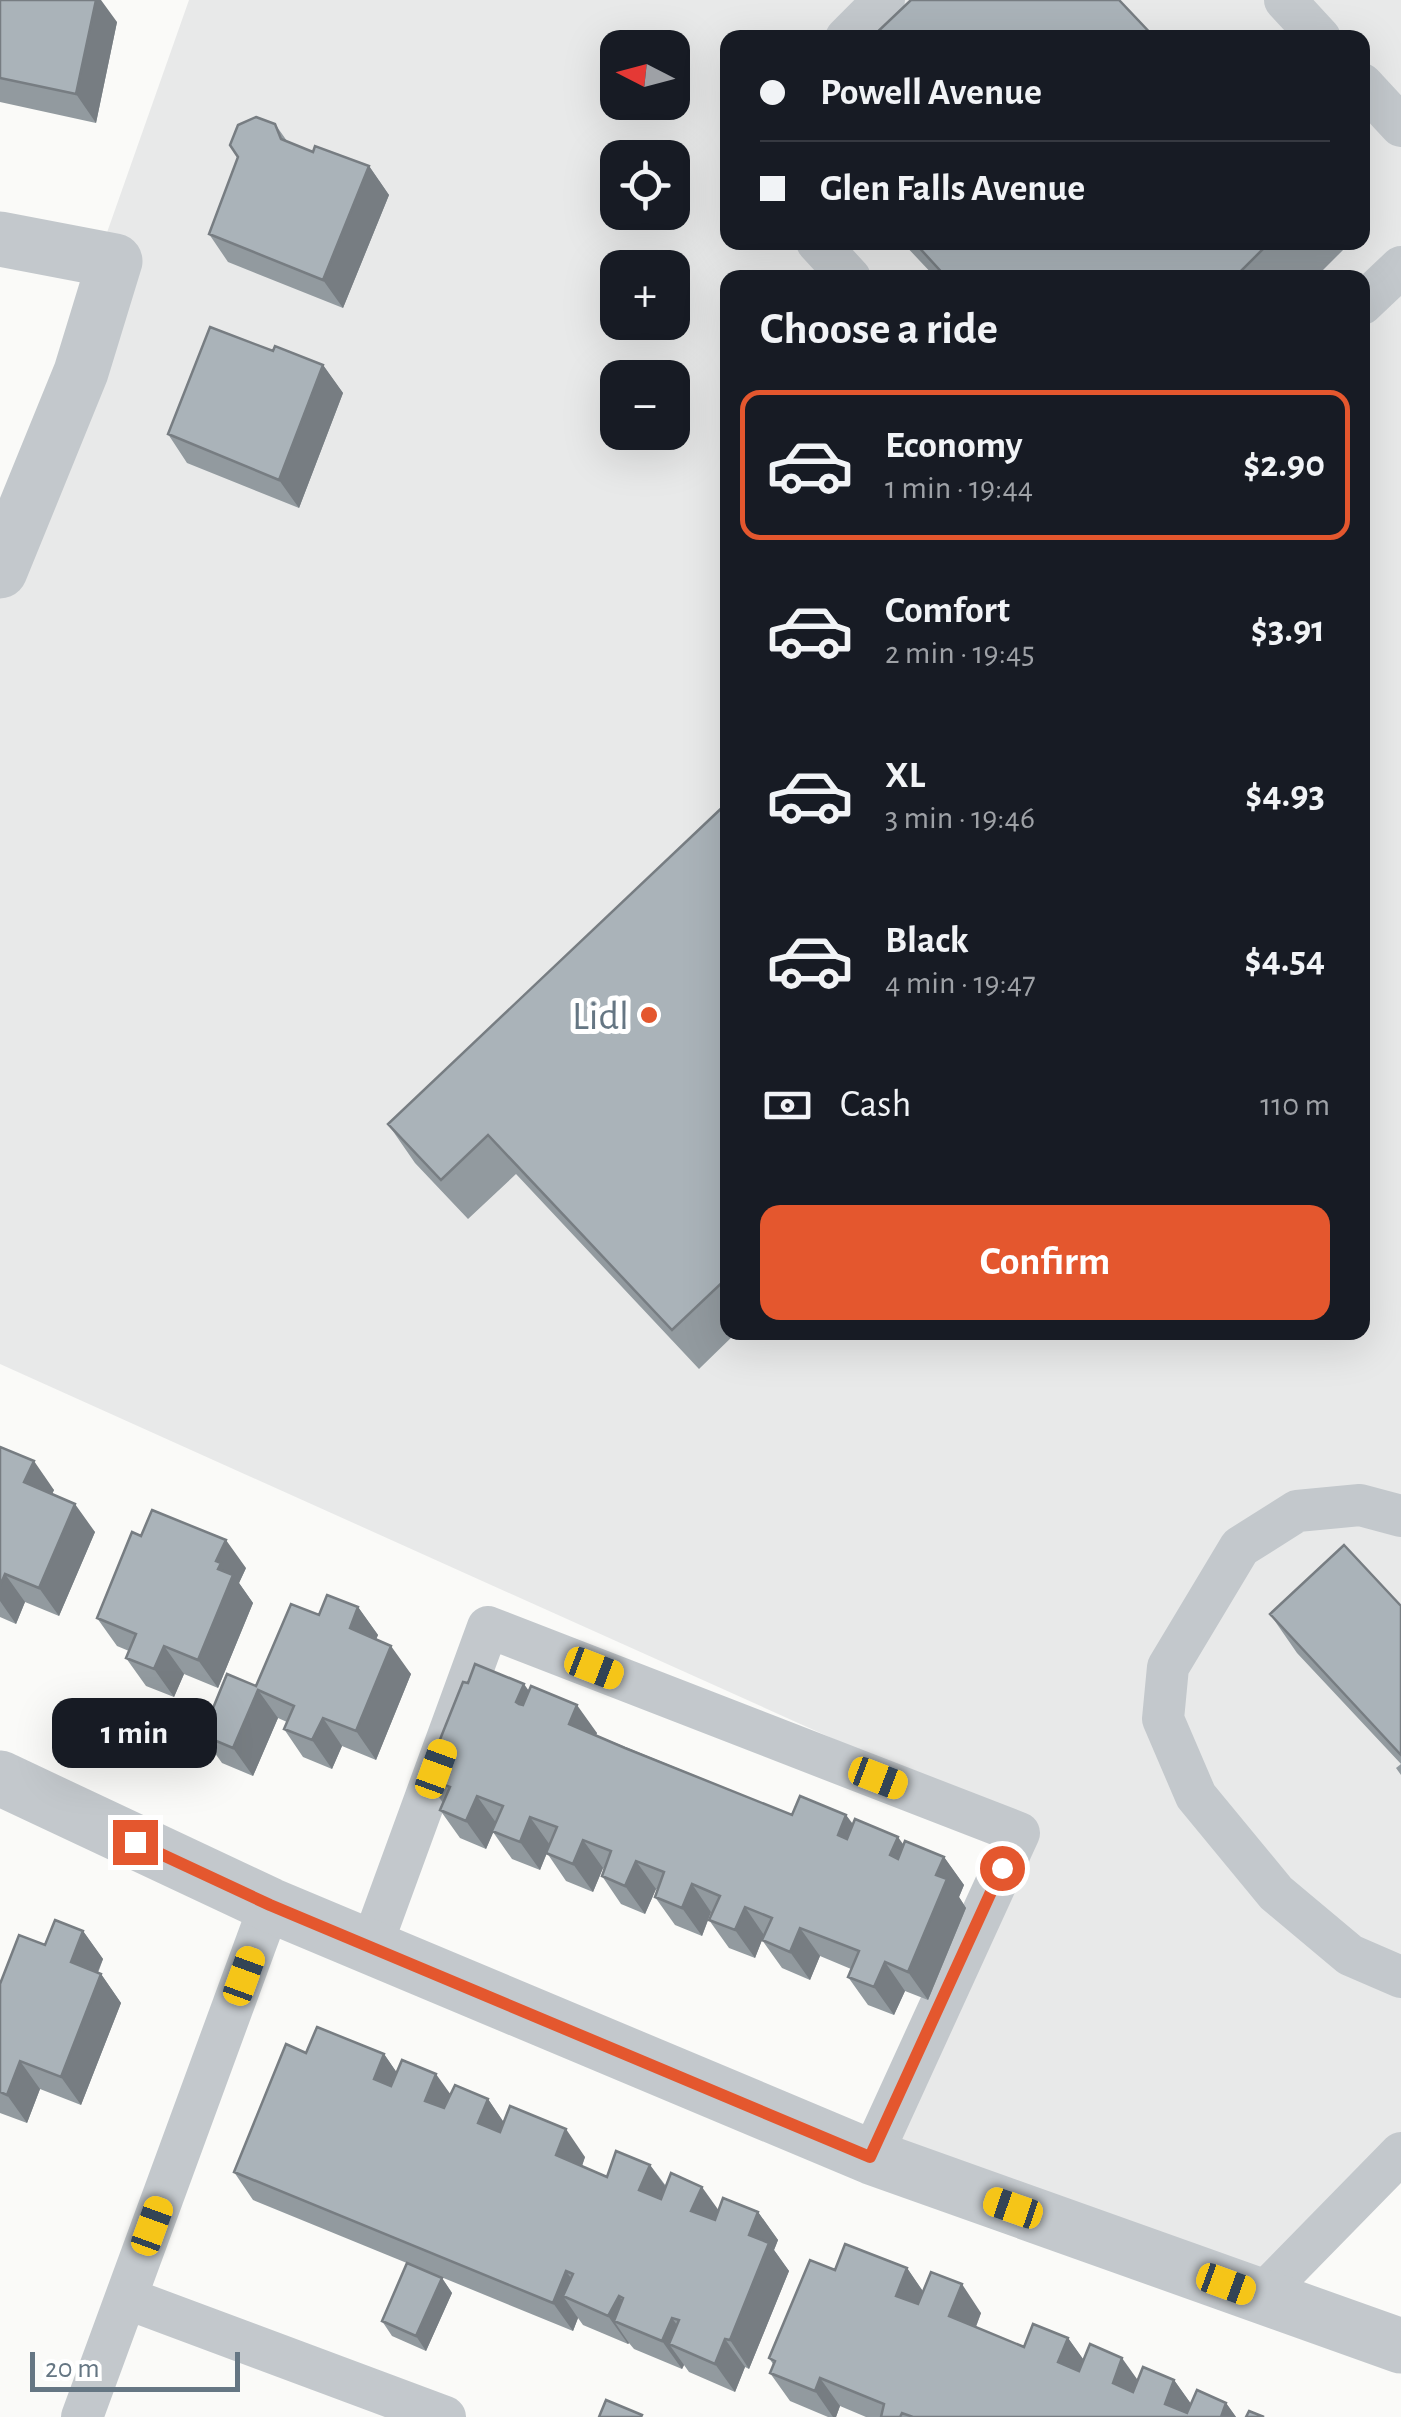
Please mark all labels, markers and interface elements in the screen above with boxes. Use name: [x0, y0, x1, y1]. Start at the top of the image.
north arrow: [600, 30, 690, 120]
map controls: [600, 30, 690, 450]
text: Powell Avenue: [820, 74, 1042, 112]
button: locate: [600, 140, 690, 230]
text: Glen Falls Avenue: [820, 170, 1085, 208]
button: +: [600, 250, 690, 340]
text: Choose a ride: [760, 307, 998, 352]
button: −: [600, 360, 690, 450]
icon: car: [765, 420, 855, 510]
text: Economy: [885, 427, 1023, 465]
text: $2.90: [1243, 446, 1325, 484]
text: 1 min · 19:44: [885, 472, 1033, 504]
icon: car: [765, 585, 855, 675]
text: Comfort: [885, 592, 1010, 630]
text: $3.91: [1251, 611, 1325, 649]
text: 2 min · 19:45: [885, 637, 1035, 669]
icon: car: [765, 750, 855, 840]
text: XL: [885, 757, 925, 795]
text: $4.93: [1245, 776, 1325, 814]
text: 3 min · 19:46: [885, 802, 1035, 834]
icon: car: [765, 915, 855, 1005]
text: Black: [885, 922, 969, 960]
text: $4.54: [1245, 941, 1325, 979]
text: 4 min · 19:47: [885, 967, 1036, 999]
place label: Lidl: [572, 997, 629, 1037]
marker: Lidl: [638, 1004, 660, 1026]
icon: cash: [760, 1078, 815, 1133]
text: Cash: [840, 1086, 911, 1124]
text: 110 m: [1260, 1089, 1330, 1121]
button: Confirm: [760, 1205, 1330, 1320]
car: [561, 1643, 627, 1693]
callout: 1 min: [52, 1697, 218, 1767]
text: 1 min: [101, 1717, 168, 1749]
car: [412, 1736, 460, 1802]
car: [845, 1753, 911, 1803]
route end: [113, 1820, 158, 1865]
route start: [980, 1846, 1025, 1891]
car: [220, 1943, 268, 2009]
car: [980, 2184, 1046, 2232]
car: [128, 2193, 176, 2259]
car: [1193, 2260, 1259, 2308]
scale bar: [30, 2347, 240, 2392]
text: 20 m: [45, 2355, 100, 2383]

